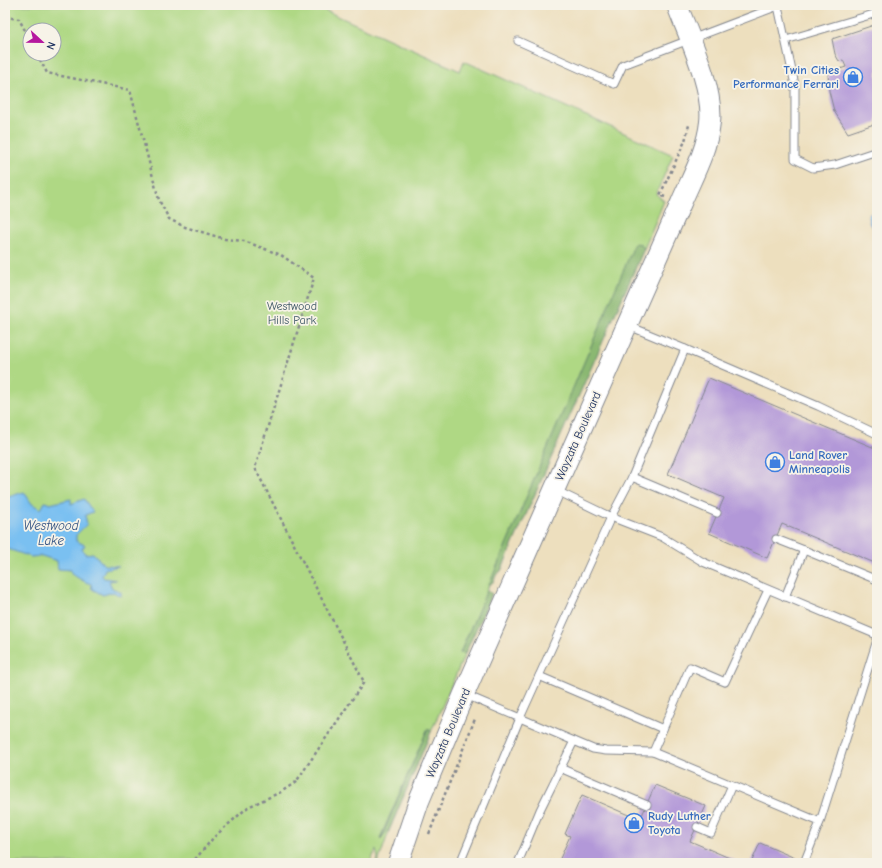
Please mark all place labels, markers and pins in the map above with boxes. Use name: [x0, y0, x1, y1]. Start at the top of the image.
place label: Twin Cities Performance Ferrari: [733, 63, 839, 91]
shop icon: Twin Cities Performance Ferrari: [842, 66, 864, 88]
place label: Land Rover Minneapolis: [789, 448, 850, 476]
shop icon: Land Rover Minneapolis: [764, 451, 786, 473]
place label: Rudy Luther Toyota: [648, 809, 711, 837]
shop icon: Rudy Luther Toyota: [623, 812, 645, 834]

